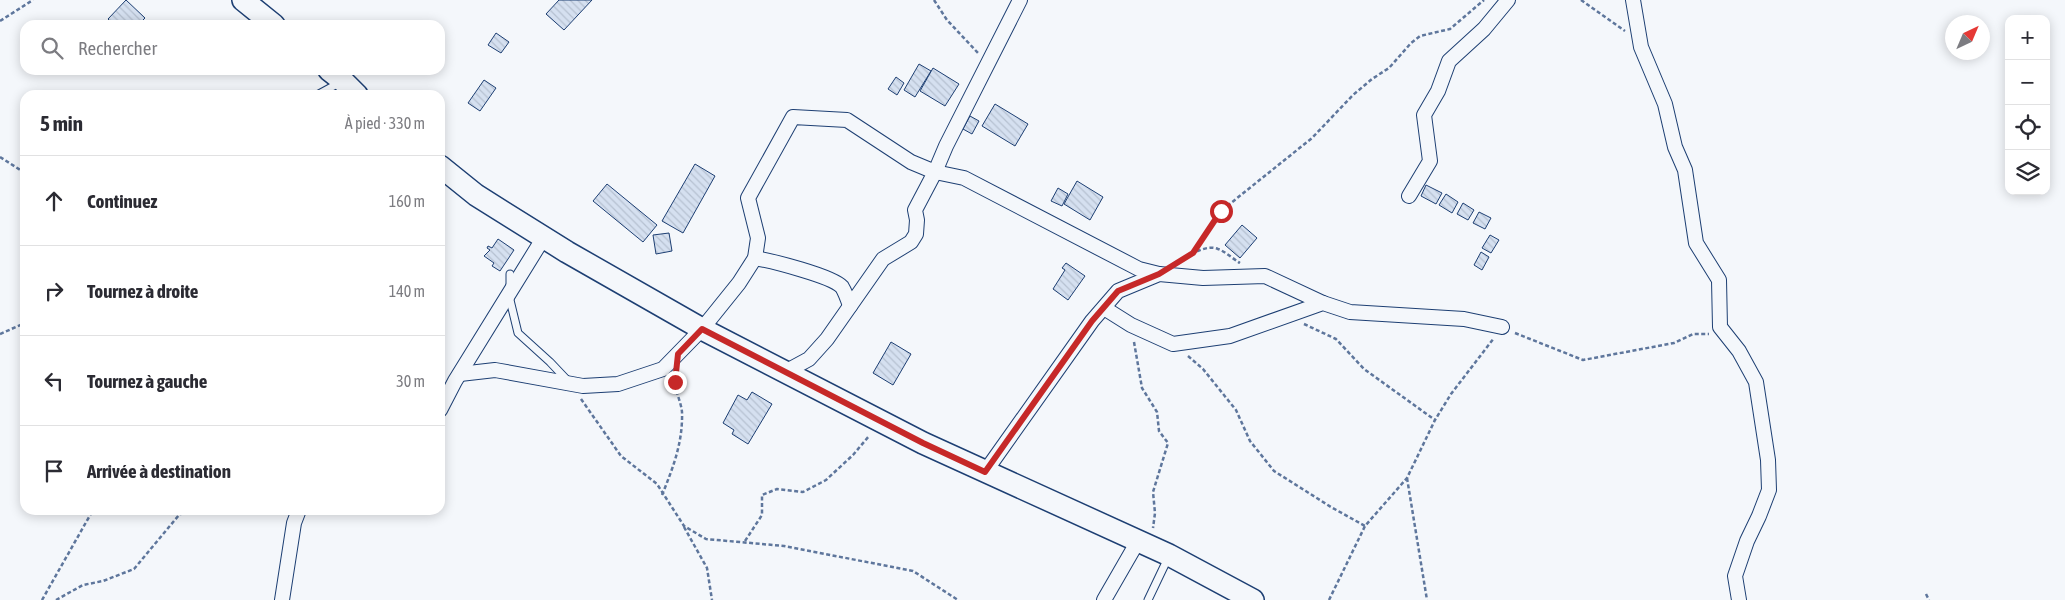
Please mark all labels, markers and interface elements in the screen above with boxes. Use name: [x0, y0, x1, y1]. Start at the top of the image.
north arrow: [1945, 15, 1990, 60]
map controls: [2005, 15, 2050, 195]
button: +: [2005, 15, 2050, 60]
search box: [20, 20, 445, 75]
icon: search: [38, 34, 66, 62]
text: Rechercher: [78, 37, 157, 59]
button: −: [2005, 60, 2050, 105]
button: locate: [2005, 105, 2050, 150]
text: 5 min: [40, 111, 83, 135]
text: À pied · 330 m: [345, 114, 425, 132]
button: layers: [2005, 150, 2050, 195]
icon: ahead: [40, 187, 68, 215]
text: Continuez: [87, 190, 157, 212]
text: 160 m: [389, 192, 425, 210]
route start: [1210, 200, 1233, 223]
icon: right: [40, 277, 68, 305]
text: Tournez à droite: [87, 280, 198, 302]
text: 140 m: [389, 282, 425, 300]
icon: left: [40, 367, 68, 395]
text: Tournez à gauche: [87, 370, 207, 392]
route end: [664, 371, 687, 394]
text: 30 m: [396, 372, 425, 390]
icon: arrive: [40, 457, 68, 485]
text: Arrivée à destination: [87, 460, 231, 482]

